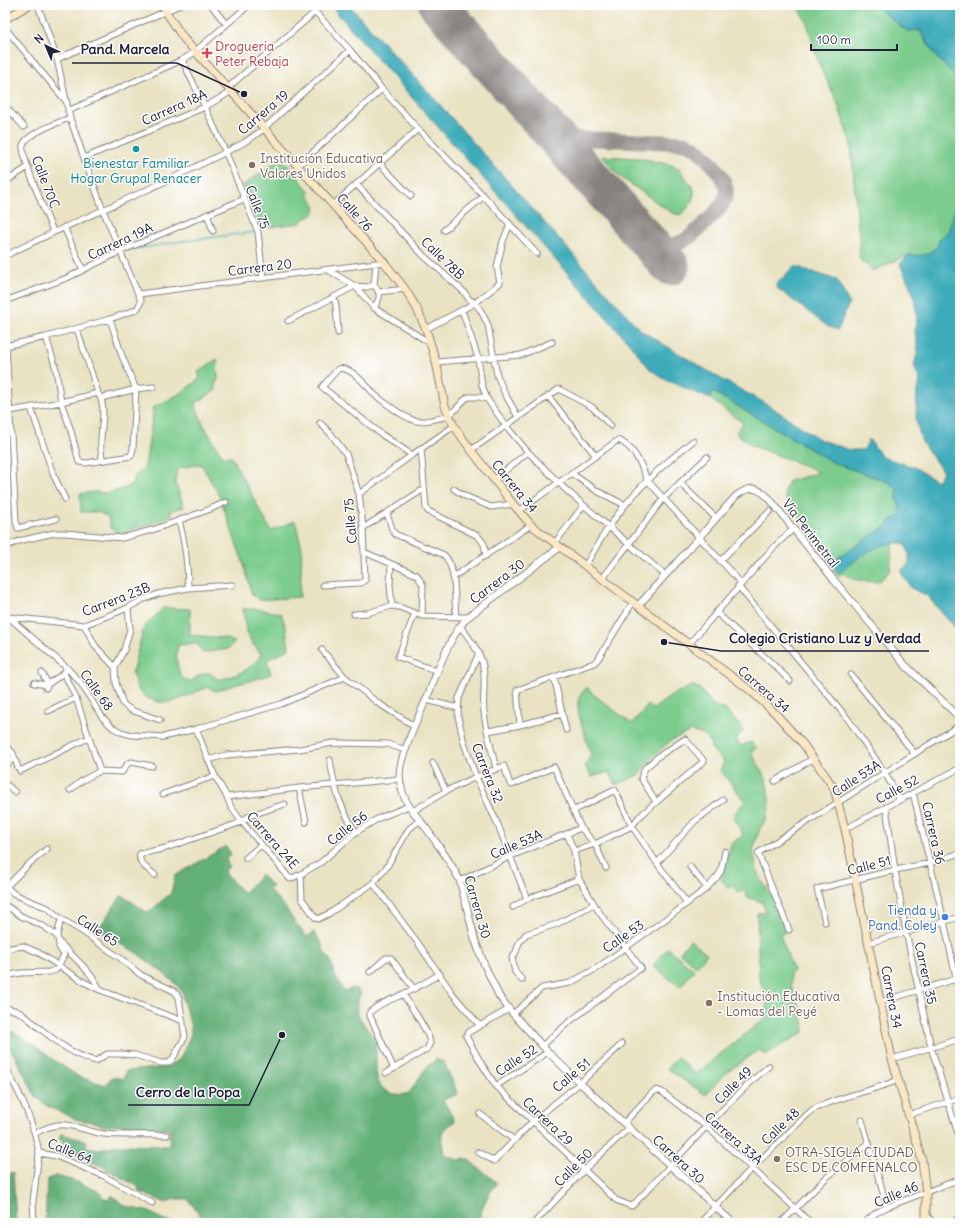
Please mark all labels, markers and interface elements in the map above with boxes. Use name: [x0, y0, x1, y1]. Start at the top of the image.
north arrow: [26, 26, 66, 66]
scale bar: [811, 26, 897, 52]
text: N: [31, 31, 47, 46]
text: 100 m: [817, 32, 851, 47]
callout: Pand. Marcela: [72, 37, 177, 63]
place label: Drogueria Peter Rebaja: [215, 38, 289, 70]
text: Pand. Marcela: [80, 40, 170, 58]
marker: Drogueria Peter Rebaja: [202, 48, 212, 58]
street label: Carrera 18A: [139, 86, 210, 129]
street label: Carrera 19: [234, 86, 292, 139]
marker: Bienestar Familiar Hogar Grupal Renacer: [131, 144, 141, 154]
place label: Institución Educativa Valores Unidos: [260, 150, 383, 182]
street label: Calle 70C: [28, 153, 64, 211]
place label: Bienestar Familiar Hogar Grupal Renacer: [70, 155, 202, 187]
marker: Institución Educativa Valores Unidos: [247, 160, 257, 170]
street label: Calle 75: [241, 183, 274, 232]
street label: Calle 76: [333, 190, 376, 235]
street label: Carrera 19A: [85, 219, 155, 264]
street label: Calle 78B: [417, 233, 468, 283]
street label: Carrera 20: [227, 255, 293, 280]
street label: Carrera 34: [488, 456, 541, 516]
street label: Vía Perimetral: [779, 496, 843, 571]
street label: Calle 75: [340, 497, 361, 544]
street label: Carrera 30: [466, 555, 528, 608]
street label: Carrera 23B: [80, 579, 153, 620]
callout: Colegio Cristiano Luz y Verdad: [721, 625, 929, 651]
text: Colegio Cristiano Luz y Verdad: [729, 629, 922, 647]
street label: Carrera 34: [734, 662, 793, 717]
street label: Calle 68: [76, 666, 117, 714]
street label: Carrera 32: [468, 741, 507, 806]
street label: Calle 53A: [829, 756, 884, 801]
street label: Calle 52: [873, 771, 922, 808]
street label: Carrera 36: [918, 800, 949, 866]
street label: Calle 56: [324, 807, 371, 849]
street label: Carrera 24E: [243, 808, 303, 873]
street label: Calle 53A: [488, 826, 545, 863]
street label: Calle 51: [846, 852, 893, 879]
street label: Carrera 30: [460, 874, 495, 941]
place label: Tienda y Pand. Coley: [868, 902, 937, 934]
street label: Calle 65: [73, 911, 122, 950]
marker: Tienda y Pand. Coley: [940, 912, 950, 922]
street label: Calle 53: [599, 916, 647, 957]
street label: Carrera 35: [911, 940, 940, 1006]
street label: Carrera 34: [877, 964, 906, 1030]
place label: Institución Educativa - Lomas del Peyé: [717, 988, 840, 1020]
marker: Institución Educativa - Lomas del Peyé: [704, 998, 714, 1008]
street label: Calle 52: [492, 1041, 540, 1080]
street label: Calle 51: [549, 1055, 594, 1096]
street label: Calle 49: [711, 1063, 756, 1108]
callout: Cerro de la Popa: [128, 1079, 249, 1105]
text: Cerro de la Popa: [136, 1083, 240, 1101]
street label: Carrera 29: [519, 1094, 577, 1149]
street label: Calle 48: [758, 1104, 803, 1149]
street label: Carrera 33A: [701, 1108, 766, 1168]
street label: Carrera 30: [649, 1131, 708, 1187]
street label: Calle 64: [45, 1135, 95, 1168]
street label: Calle 50: [550, 1144, 596, 1190]
place label: OTRA-SIGLA CIUDAD ESC DE COMFENALCO: [785, 1144, 918, 1176]
marker: OTRA-SIGLA CIUDAD ESC DE COMFENALCO: [772, 1154, 782, 1164]
street label: Calle 46: [871, 1177, 921, 1211]

